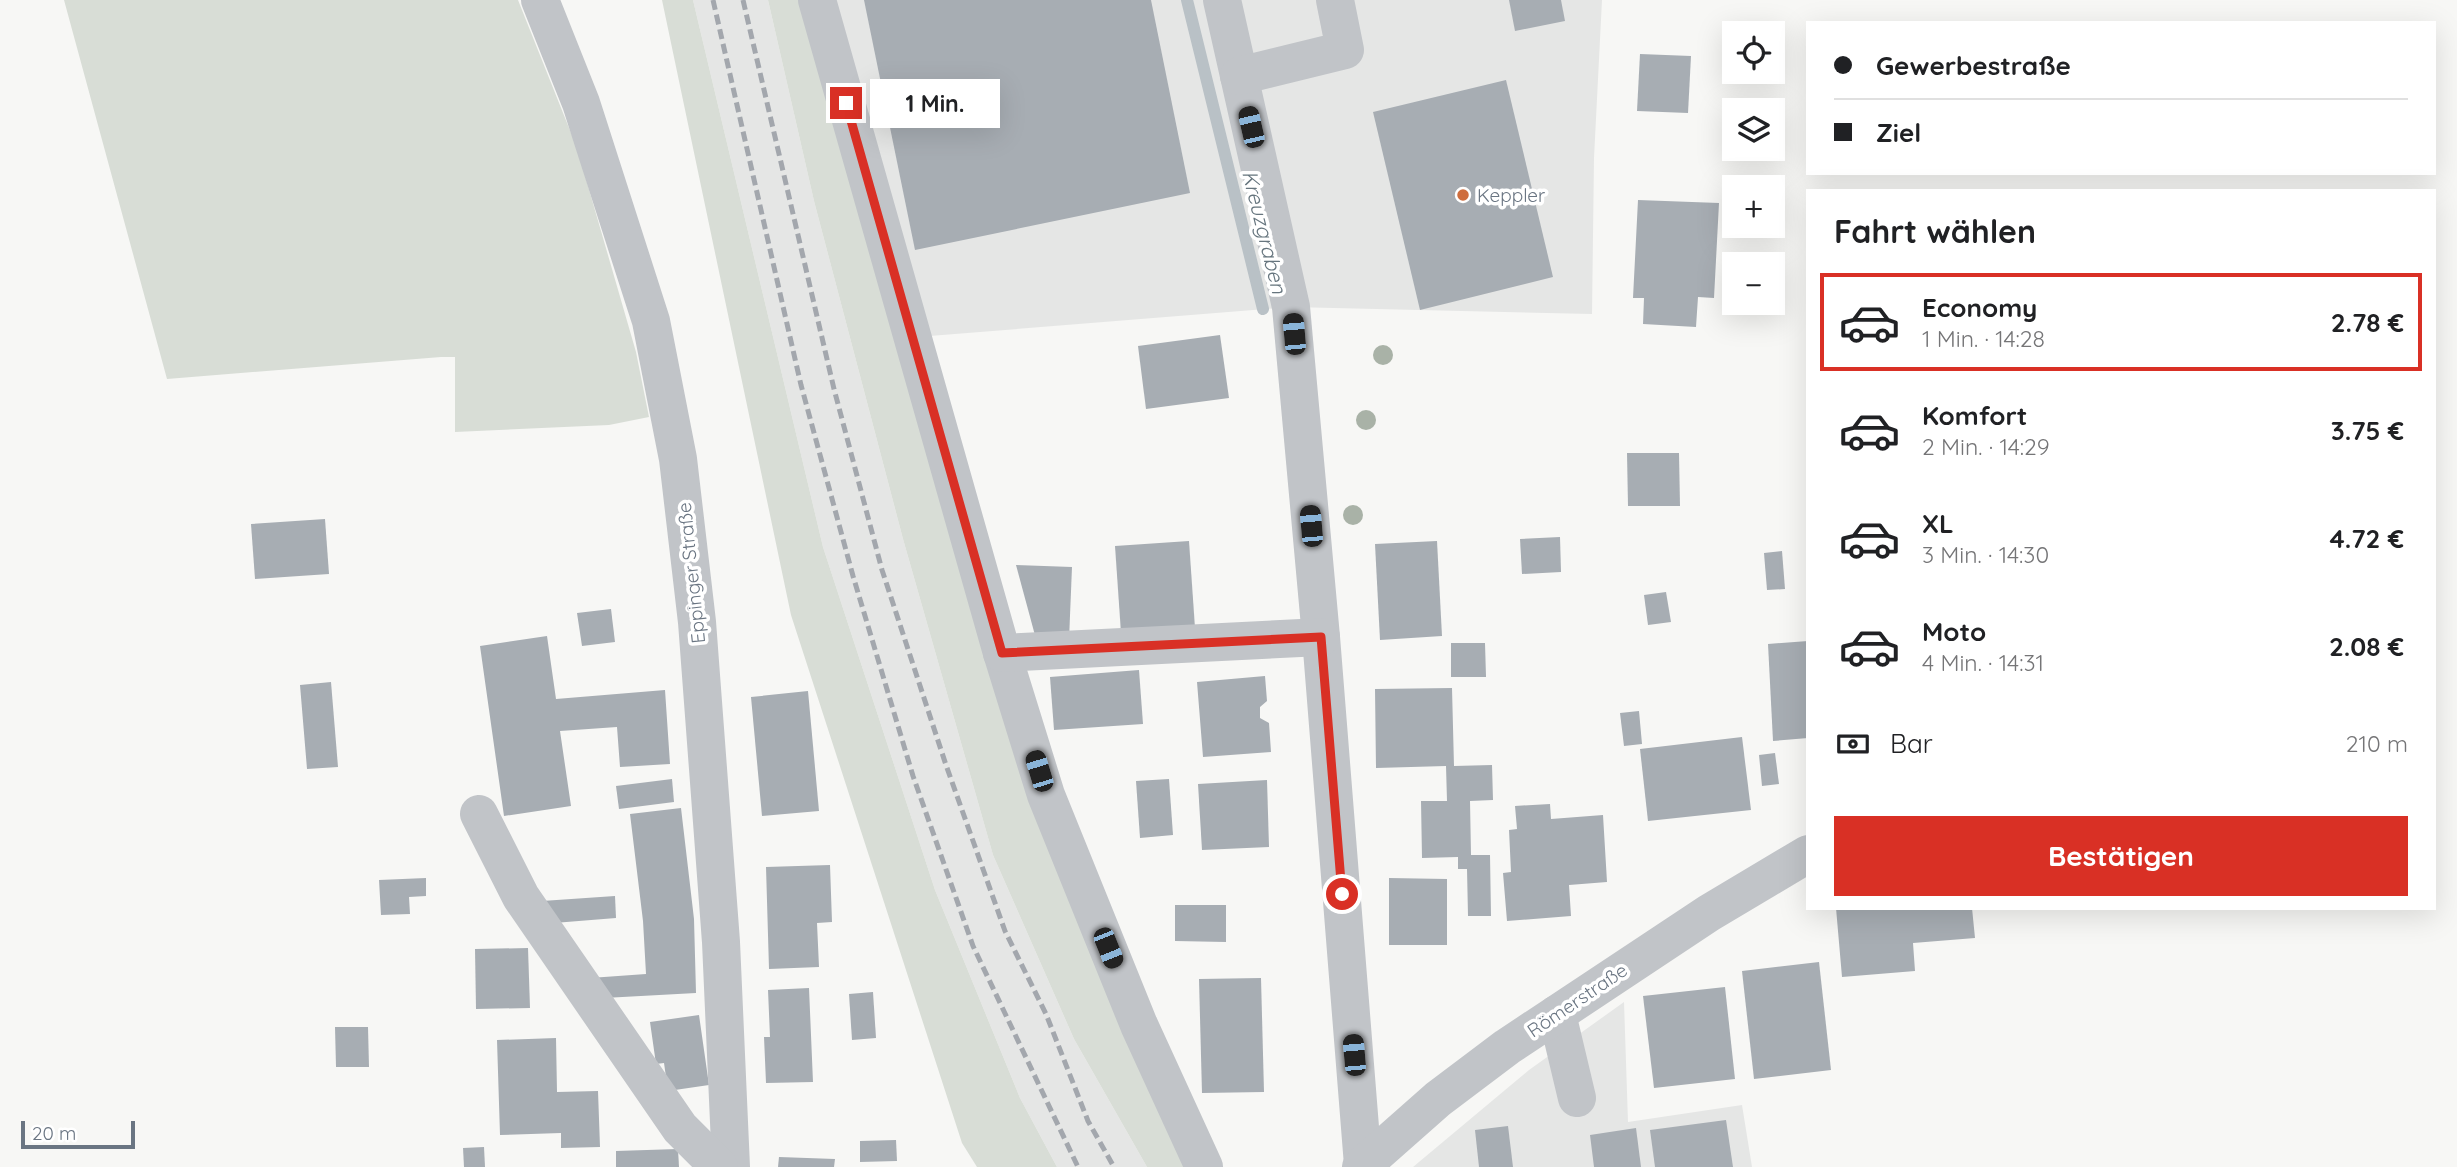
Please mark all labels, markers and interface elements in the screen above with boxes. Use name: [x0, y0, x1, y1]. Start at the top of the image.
map controls: [1722, 21, 1785, 315]
button: locate: [1722, 21, 1785, 84]
text: Gewerbestraße: [1876, 49, 2071, 82]
callout: 1 Min.: [870, 78, 1000, 128]
route end: [830, 87, 862, 119]
text: 1 Min.: [905, 89, 965, 118]
button: layers: [1722, 98, 1785, 161]
car: [1237, 104, 1266, 150]
text: Ziel: [1876, 116, 1921, 149]
water label: Kreuzgraben: [1237, 168, 1293, 297]
button: +: [1722, 175, 1785, 238]
place label: Keppler: [1477, 183, 1546, 207]
marker: Keppler: [1455, 187, 1471, 203]
text: Fahrt wählen: [1834, 211, 2036, 251]
button: −: [1722, 252, 1785, 315]
icon: car: [1838, 291, 1901, 354]
text: Economy: [1922, 291, 2037, 324]
text: 2.78 €: [2331, 306, 2404, 339]
car: [1282, 312, 1307, 356]
text: 1 Min. · 14:28: [1922, 324, 2045, 353]
icon: car: [1838, 399, 1901, 462]
text: Komfort: [1922, 399, 2027, 432]
text: 3.75 €: [2331, 414, 2404, 447]
text: 2 Min. · 14:29: [1922, 432, 2050, 461]
street label: Eppinger Straße: [672, 501, 710, 645]
car: [1299, 504, 1324, 548]
icon: car: [1838, 507, 1901, 570]
text: XL: [1922, 507, 1954, 540]
text: 4.72 €: [2330, 522, 2404, 555]
text: 3 Min. · 14:30: [1922, 540, 2049, 569]
icon: car: [1838, 615, 1901, 678]
text: Moto: [1922, 615, 1986, 648]
text: 2.08 €: [2329, 630, 2404, 663]
text: 4 Min. · 14:31: [1922, 648, 2044, 677]
icon: cash: [1834, 725, 1872, 763]
text: Bar: [1890, 727, 1933, 760]
text: 210 m: [2346, 729, 2408, 758]
car: [1023, 748, 1056, 794]
button: Bestätigen: [1834, 816, 2408, 896]
route start: [1326, 878, 1358, 910]
car: [1091, 925, 1126, 971]
street label: Römerstraße: [1522, 958, 1632, 1042]
car: [1342, 1033, 1367, 1077]
scale bar: [21, 1118, 135, 1150]
text: 20 m: [32, 1121, 76, 1145]

